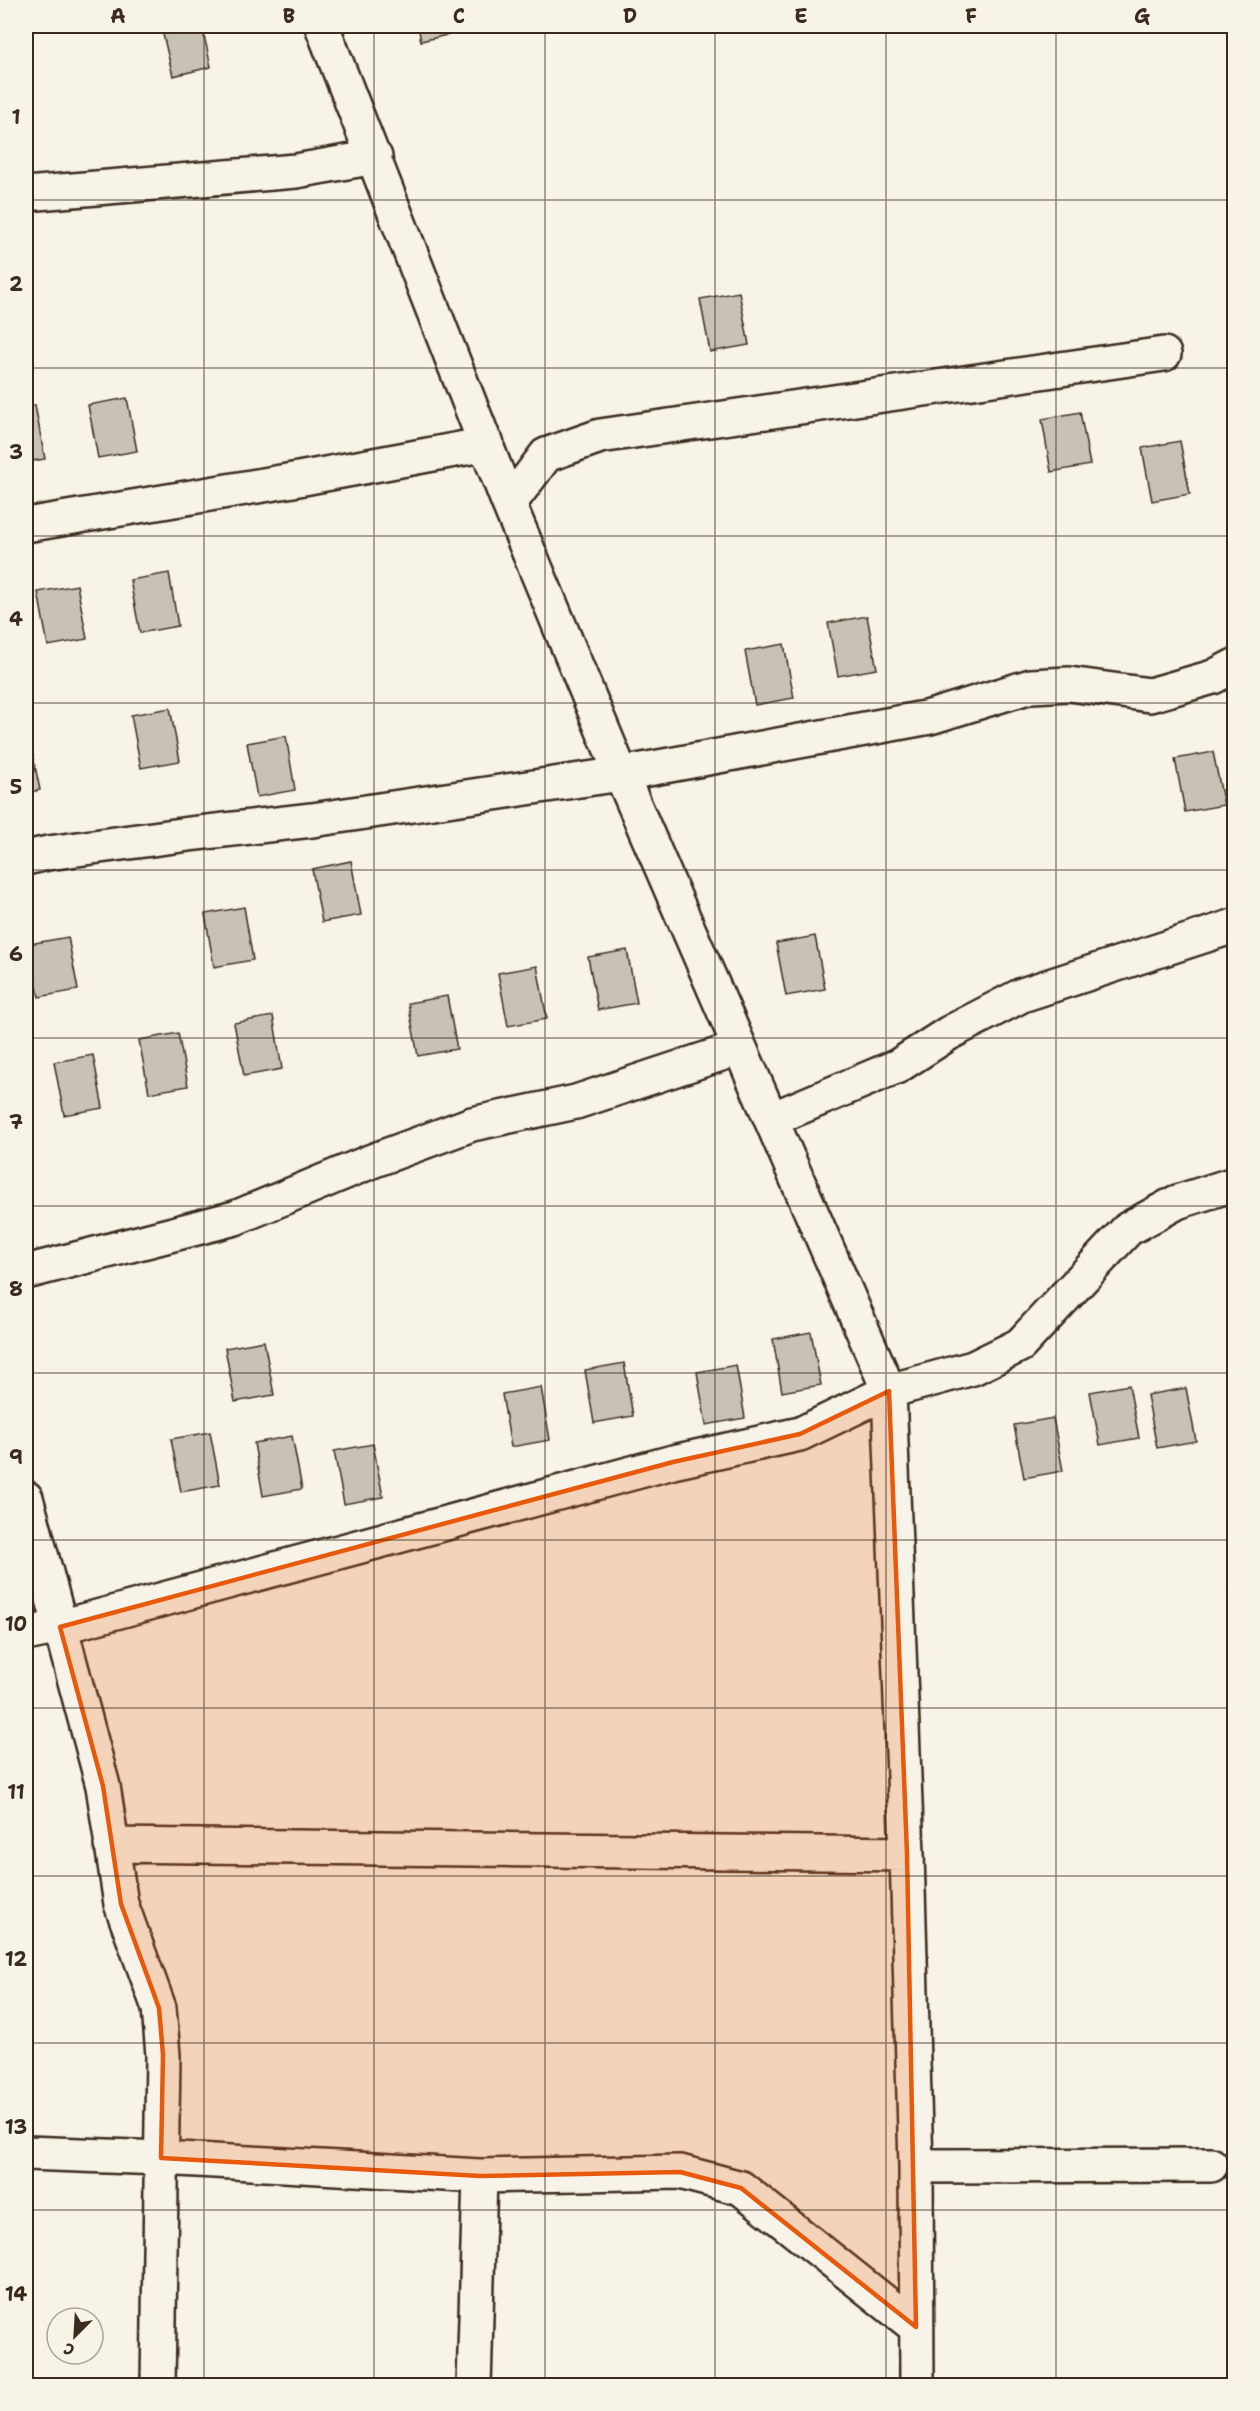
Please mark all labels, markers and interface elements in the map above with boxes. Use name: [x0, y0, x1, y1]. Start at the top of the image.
text: A: [110, 3, 126, 29]
text: B: [283, 3, 295, 29]
text: C: [453, 3, 465, 29]
text: D: [623, 3, 637, 29]
text: E: [794, 3, 808, 29]
text: F: [965, 3, 977, 29]
text: G: [1134, 3, 1150, 29]
text: 1: [11, 104, 21, 130]
text: 2: [9, 271, 23, 297]
text: 3: [9, 439, 23, 465]
text: 4: [9, 606, 23, 632]
text: 5: [10, 774, 22, 800]
text: 6: [9, 941, 23, 967]
text: 7: [9, 1109, 23, 1135]
text: 8: [9, 1276, 23, 1302]
text: 9: [9, 1444, 23, 1470]
text: 10: [5, 1611, 27, 1637]
text: 11: [7, 1779, 25, 1805]
text: 12: [5, 1946, 27, 1972]
text: 13: [5, 2114, 27, 2140]
text: 14: [5, 2281, 27, 2307]
north arrow: [45, 2306, 105, 2366]
text: С: [60, 2338, 78, 2361]

